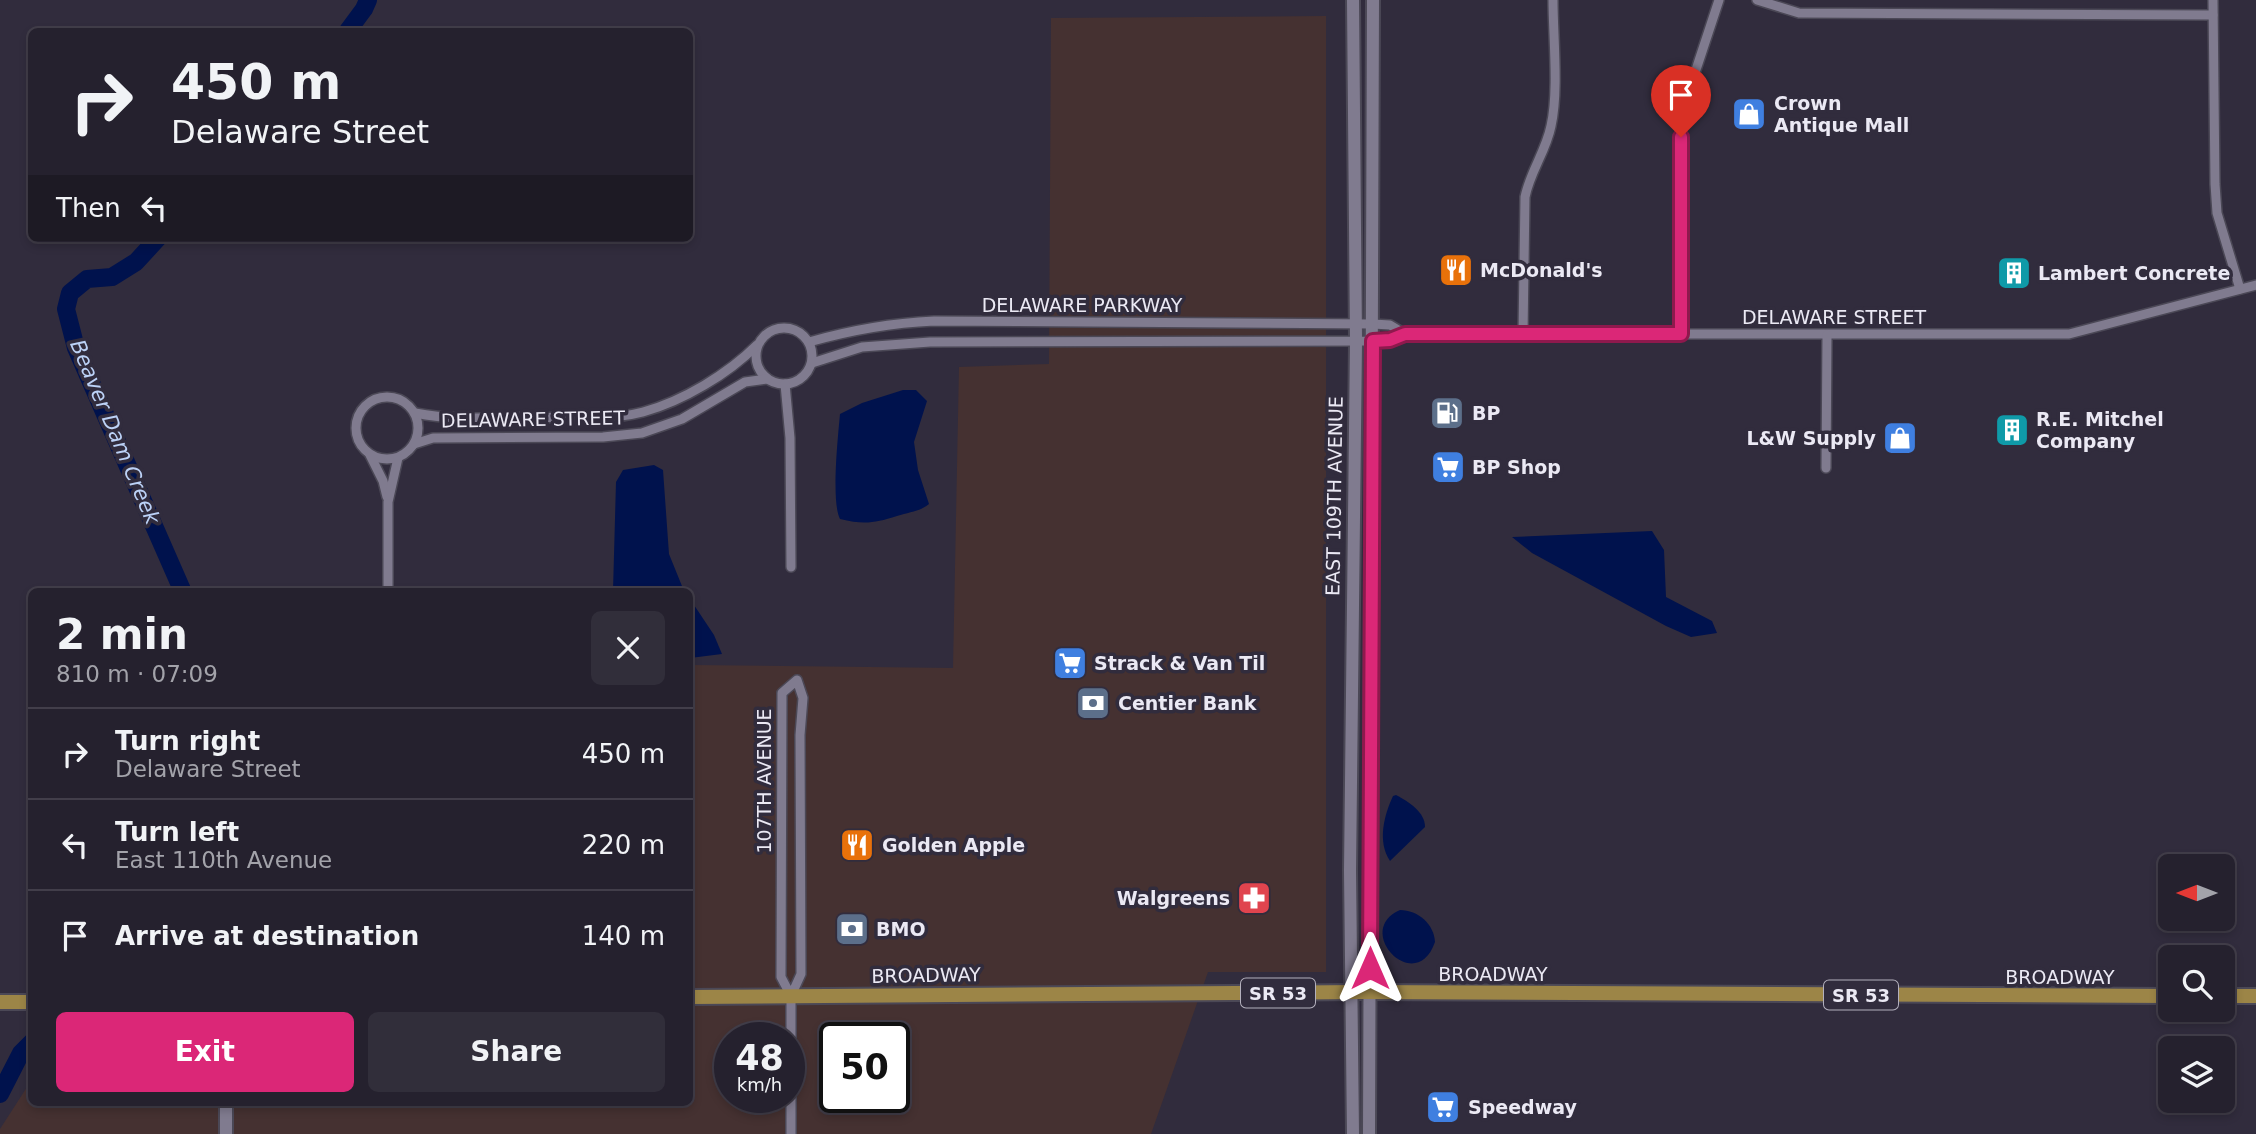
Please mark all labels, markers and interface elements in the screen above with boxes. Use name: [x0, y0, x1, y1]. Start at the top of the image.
text: 450 m: [171, 54, 341, 111]
icon: right: [56, 56, 147, 147]
pin: [1651, 65, 1711, 137]
icon: arrive: [1662, 76, 1700, 114]
place label: Crown Antique Mall: [1774, 92, 1909, 136]
shop icon: Crown Antique Mall: [1730, 95, 1768, 133]
text: Delaware Street: [171, 113, 429, 151]
icon: left: [135, 189, 173, 227]
text: Then: [56, 193, 121, 223]
restaurant icon: McDonald's: [1437, 251, 1475, 289]
building icon: Lambert Concrete: [1995, 254, 2033, 292]
place label: McDonald's: [1480, 259, 1603, 281]
place label: Lambert Concrete: [2038, 262, 2230, 284]
street label: DELAWARE PARKWAY: [982, 294, 1183, 316]
street label: DELAWARE STREET: [1742, 306, 1926, 328]
water label: Beaver Dam Creek: [65, 336, 165, 529]
fuel station icon: BP: [1428, 394, 1466, 432]
street label: EAST 109TH AVENUE: [1321, 396, 1347, 596]
place label: BP: [1472, 402, 1500, 424]
street label: DELAWARE STREET: [441, 406, 626, 432]
place label: R.E. Mitchel Company: [2036, 408, 2164, 452]
building icon: R.E. Mitchel Company: [1993, 411, 2031, 449]
shop icon: L&W Supply: [1881, 419, 1919, 457]
place label: L&W Supply: [1746, 427, 1877, 449]
supermarket icon: BP Shop: [1429, 448, 1467, 486]
place label: BP Shop: [1472, 456, 1561, 478]
text: 2 min: [56, 610, 188, 659]
button: close: [591, 611, 665, 685]
supermarket icon: Strack & Van Til: [1051, 644, 1089, 682]
place label: Strack & Van Til: [1094, 652, 1265, 674]
text: 810 m · 07:09: [56, 661, 218, 687]
bank icon: Centier Bank: [1074, 684, 1112, 722]
place label: Centier Bank: [1118, 692, 1257, 714]
street label: 107TH AVENUE: [753, 708, 775, 854]
text: Turn right: [115, 726, 260, 756]
icon: right: [56, 735, 94, 773]
text: 450 m: [582, 739, 665, 769]
text: Delaware Street: [115, 756, 301, 782]
text: Turn left: [115, 817, 239, 847]
icon: left: [56, 826, 94, 864]
restaurant icon: Golden Apple: [838, 826, 876, 864]
text: 220 m: [582, 830, 665, 860]
place label: Golden Apple: [882, 834, 1025, 856]
text: East 110th Avenue: [115, 847, 332, 873]
north arrow: [2158, 854, 2235, 931]
map controls: [2158, 854, 2235, 1113]
pharmacy icon: Walgreens: [1235, 879, 1273, 917]
place label: Walgreens: [1117, 887, 1230, 909]
bank icon: BMO: [833, 910, 871, 948]
icon: arrive: [56, 917, 94, 955]
place label: BMO: [876, 918, 926, 940]
text: Arrive at destination: [115, 921, 419, 951]
text: 140 m: [582, 921, 665, 951]
position arrow: [1333, 931, 1407, 1005]
button: search: [2158, 945, 2235, 1022]
street label: BROADWAY: [871, 963, 981, 987]
street label: BROADWAY: [1438, 963, 1548, 985]
street label: BROADWAY: [2005, 966, 2115, 988]
road number: SR 53: [1241, 978, 1315, 1008]
road number: SR 53: [1824, 980, 1898, 1010]
button: Exit: [56, 1012, 354, 1092]
button: Share: [368, 1012, 665, 1092]
speed limit sign: 50: [819, 1022, 910, 1113]
button: layers: [2158, 1036, 2235, 1113]
text: 48: [735, 1038, 784, 1078]
text: km/h: [737, 1074, 782, 1095]
supermarket icon: Speedway: [1424, 1088, 1462, 1126]
place label: Speedway: [1468, 1096, 1577, 1118]

